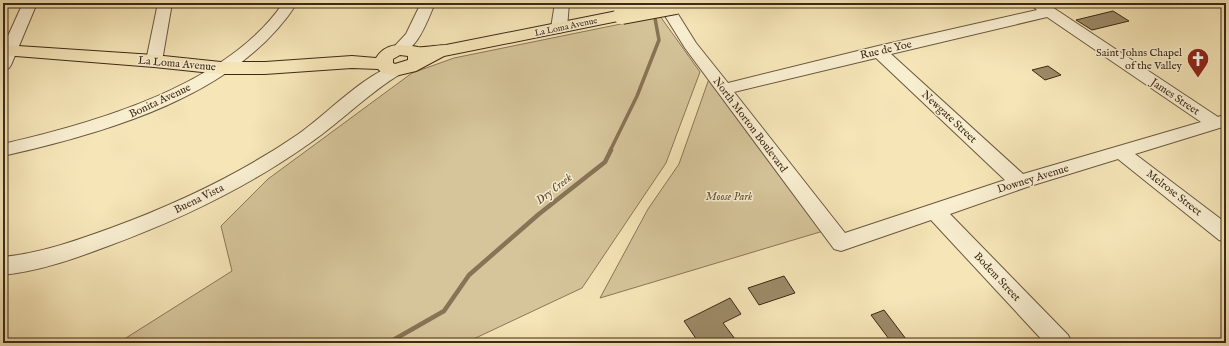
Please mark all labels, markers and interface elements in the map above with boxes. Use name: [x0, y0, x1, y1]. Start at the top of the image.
street label: La Loma Avenue: [534, 15, 598, 39]
street label: Rue de Yoe: [859, 37, 913, 63]
place label: Saint Johns Chapel of the Valley: [1096, 46, 1183, 73]
church icon: Saint Johns Chapel of the Valley: [1185, 46, 1211, 79]
street label: La Loma Avenue: [137, 54, 217, 74]
street label: James Street: [1146, 74, 1202, 119]
street label: North Morton Boulevard: [710, 75, 790, 175]
street label: Bonita Avenue: [127, 81, 193, 121]
street label: Newgate Street: [918, 88, 980, 146]
street label: Downey Avenue: [995, 161, 1071, 197]
street label: Melrose Street: [1143, 167, 1205, 219]
water label: Dry Creek: [533, 170, 575, 208]
street label: Buena Vista: [172, 181, 226, 217]
park label: Moose Park: [705, 190, 753, 204]
street label: Bodem Street: [971, 249, 1024, 305]

